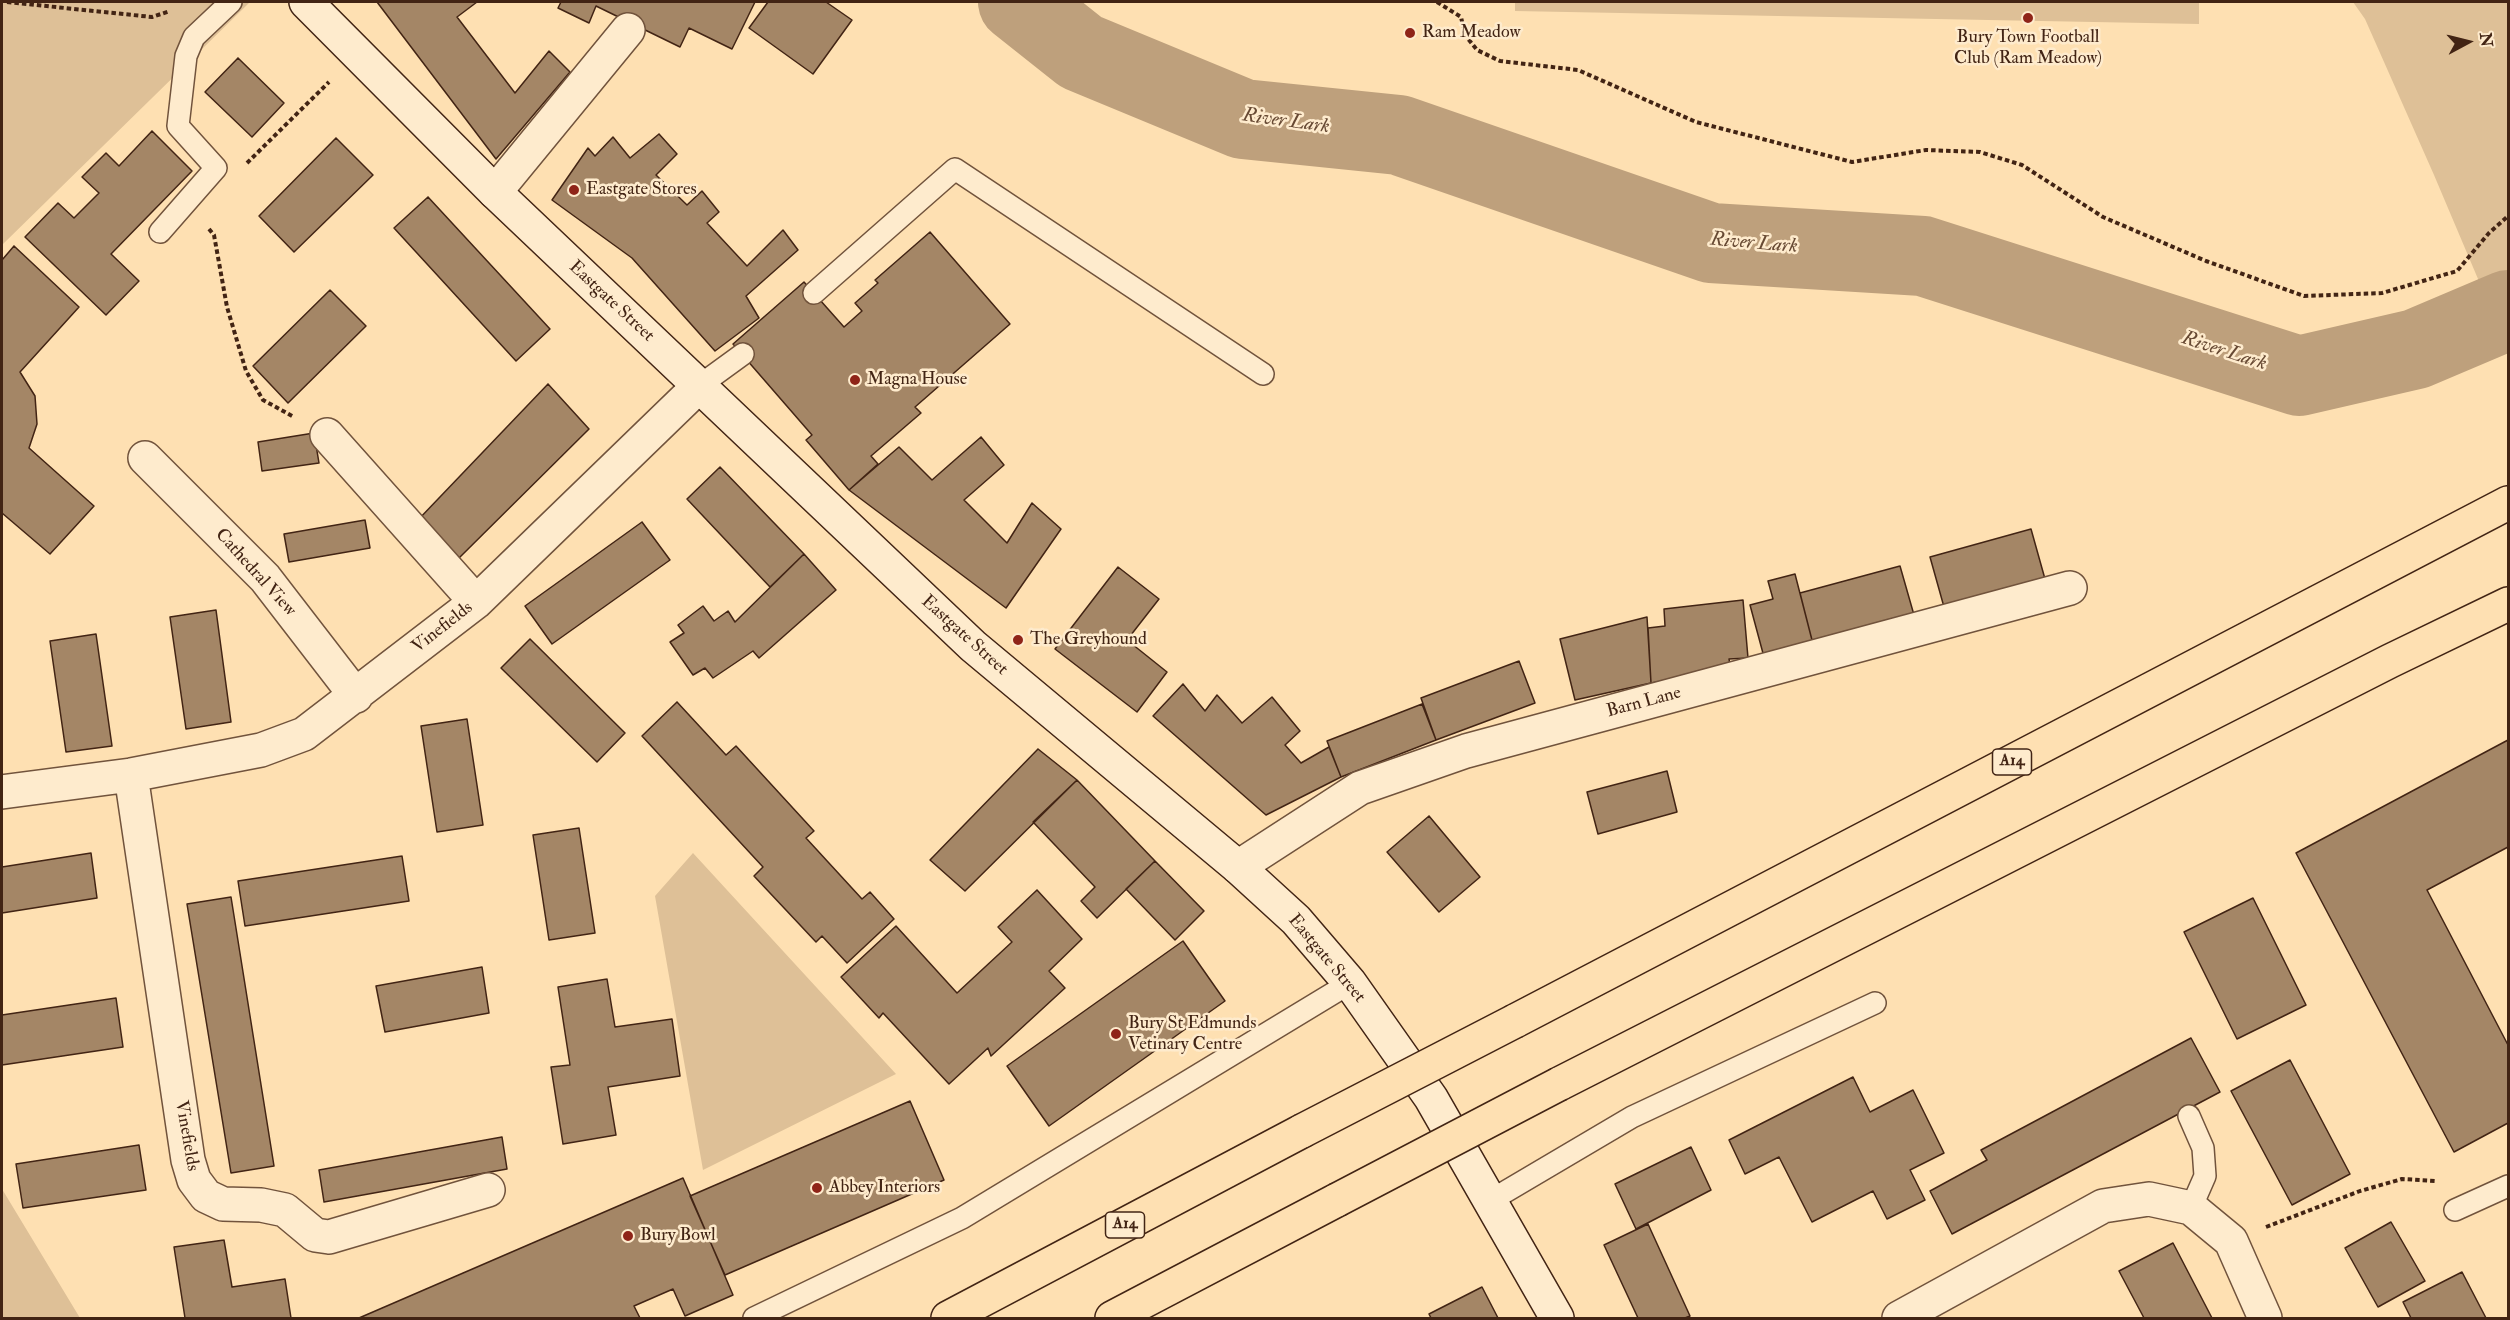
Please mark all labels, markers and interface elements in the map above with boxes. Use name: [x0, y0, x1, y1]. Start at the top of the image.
marker: Bury Town Football Club (Ram Meadow): [2021, 11, 2035, 25]
north arrow: [2438, 12, 2498, 72]
place label: Ram Meadow: [1422, 22, 1521, 44]
marker: Ram Meadow: [1403, 26, 1417, 40]
place label: Bury Town Football Club (Ram Meadow): [1954, 27, 2102, 70]
text: N: [2475, 31, 2497, 48]
water label: River Lark: [1241, 104, 1331, 140]
place label: Eastgate Stores: [586, 179, 697, 201]
marker: Eastgate Stores: [567, 183, 581, 197]
water label: River Lark: [1709, 228, 1799, 260]
street label: Eastgate Street: [564, 257, 658, 347]
water label: River Lark: [2179, 327, 2269, 377]
place label: Magna House: [867, 369, 967, 391]
marker: Magna House: [848, 373, 862, 387]
street label: Cathedral View: [210, 525, 300, 621]
street label: Eastgate Street: [916, 591, 1012, 681]
street label: Vinefields: [408, 598, 478, 658]
place label: The Greyhound: [1030, 629, 1147, 651]
marker: The Greyhound: [1011, 633, 1025, 647]
street label: Barn Lane: [1604, 683, 1684, 723]
road number: A14: [1992, 749, 2032, 775]
street label: Eastgate Street: [1283, 910, 1369, 1008]
place label: Bury St Edmunds Vetinary Centre: [1128, 1013, 1256, 1056]
marker: Bury St Edmunds Vetinary Centre: [1109, 1027, 1123, 1041]
street label: Vinefields: [169, 1099, 203, 1173]
place label: Abbey Interiors: [829, 1177, 940, 1199]
marker: Abbey Interiors: [810, 1181, 824, 1195]
road number: A14: [1106, 1212, 1144, 1238]
place label: Bury Bowl: [640, 1225, 716, 1247]
marker: Bury Bowl: [621, 1229, 635, 1243]

